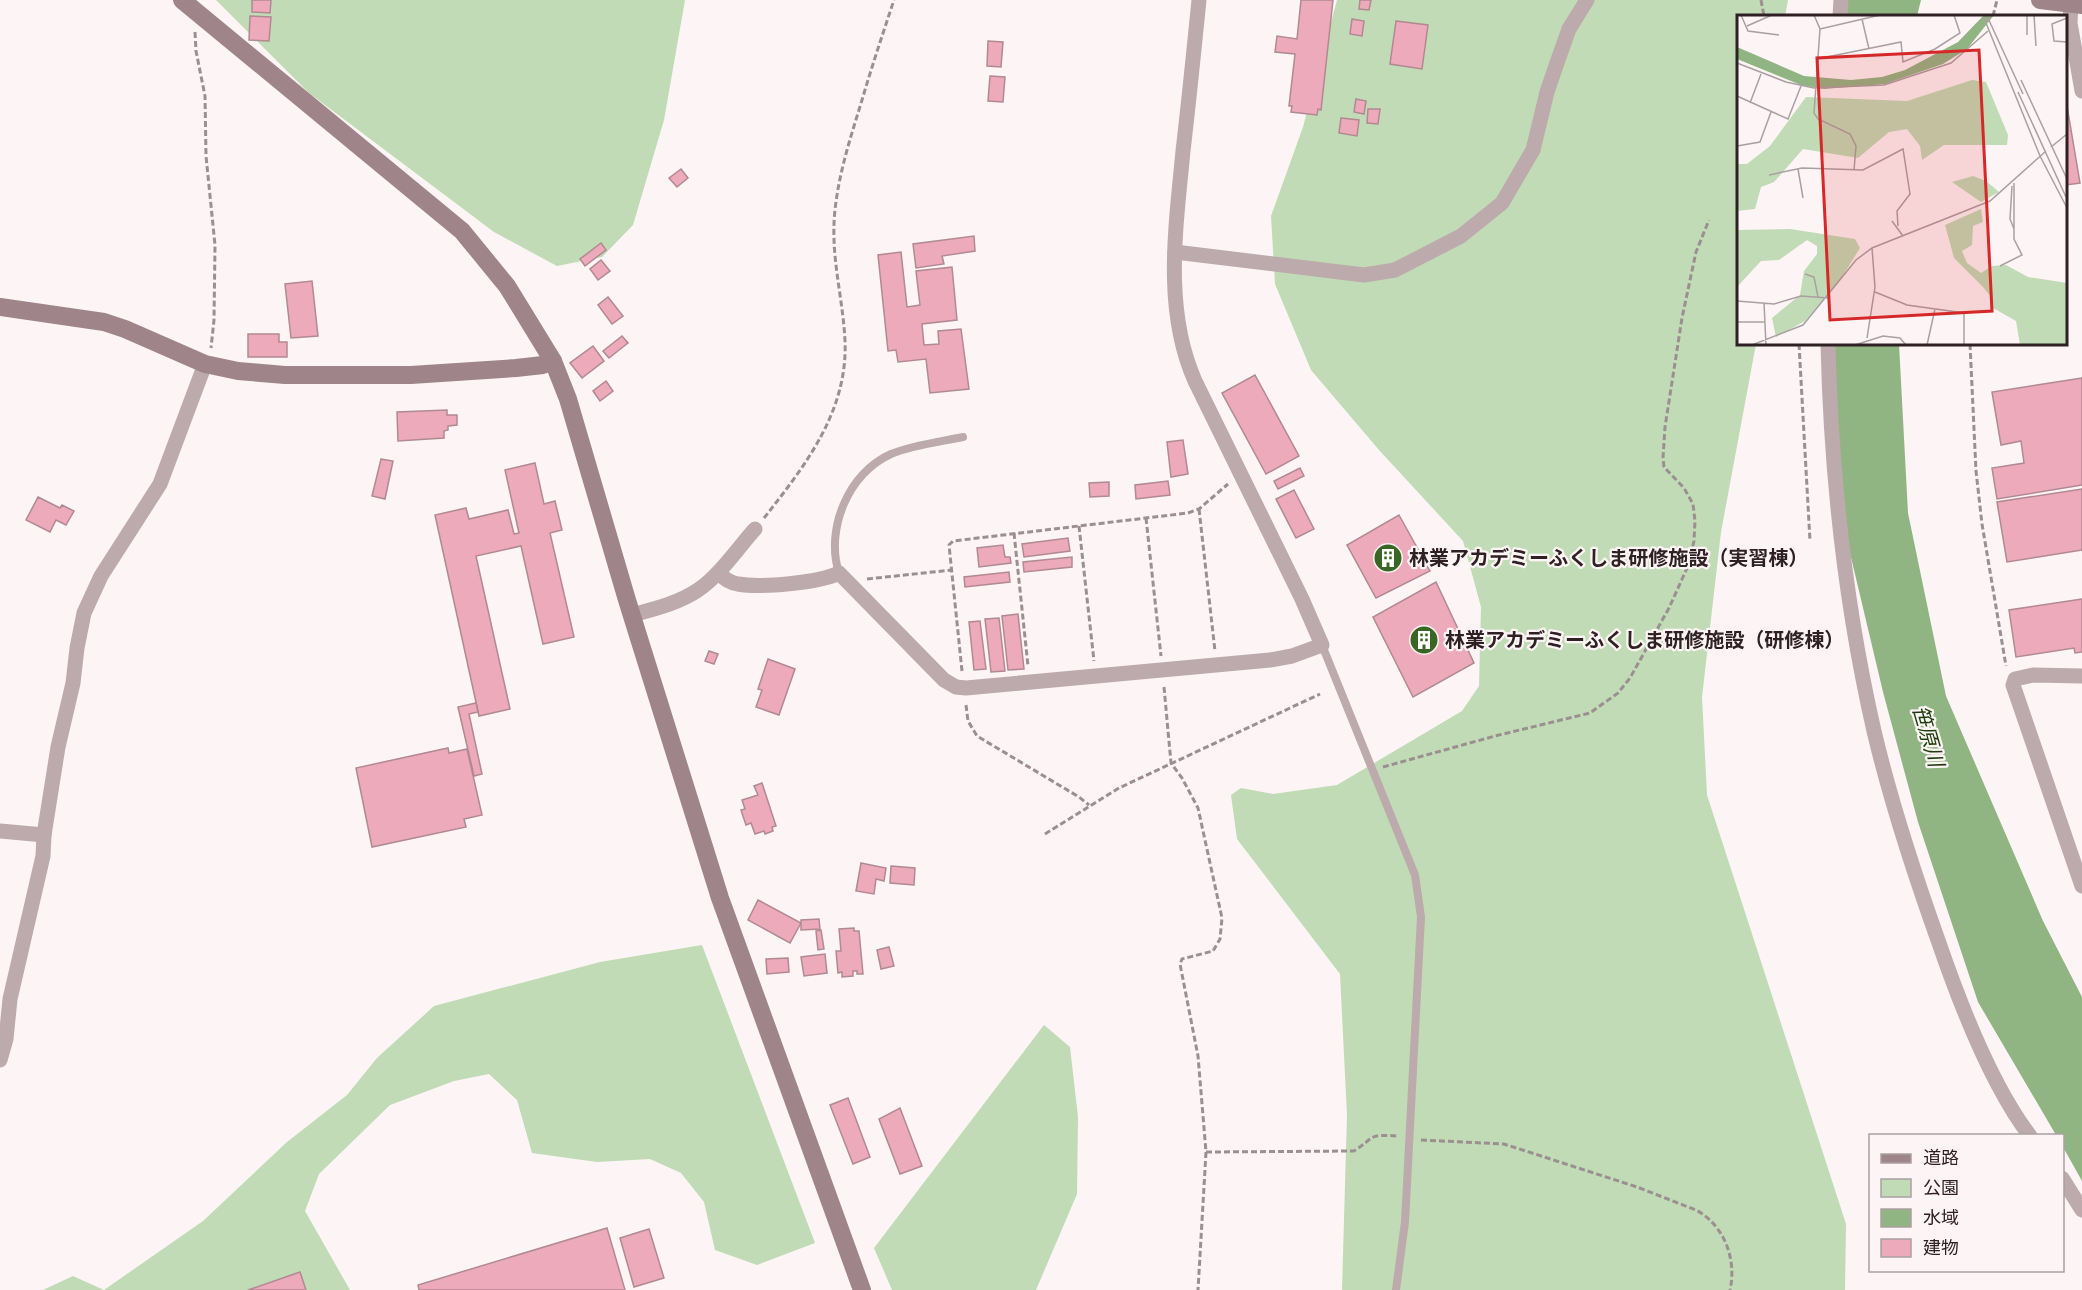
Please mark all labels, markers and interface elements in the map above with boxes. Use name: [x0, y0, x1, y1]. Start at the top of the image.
inset map: [1737, 15, 2067, 345]
building icon: 林業アカデミーふくしま研修施設（実習棟）: [1372, 542, 1404, 574]
place label: 林業アカデミーふくしま研修施設（実習棟）: [1409, 544, 1808, 571]
building icon: 林業アカデミーふくしま研修施設（研修棟）: [1408, 624, 1440, 656]
place label: 林業アカデミーふくしま研修施設（研修棟）: [1445, 626, 1844, 653]
water label: 笹原川: [1907, 702, 1952, 772]
legend: [1869, 1134, 2064, 1272]
text: 道路: [1923, 1146, 1959, 1169]
text: 公園: [1923, 1176, 1959, 1199]
text: 水域: [1923, 1206, 1959, 1229]
text: 建物: [1923, 1236, 1959, 1259]

